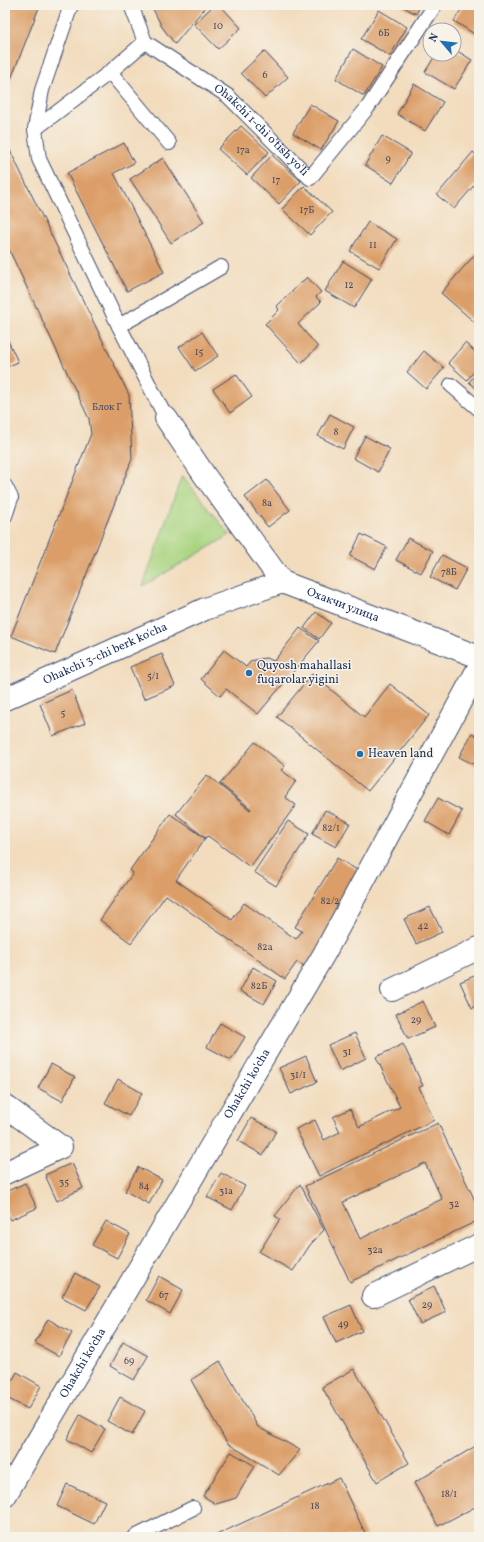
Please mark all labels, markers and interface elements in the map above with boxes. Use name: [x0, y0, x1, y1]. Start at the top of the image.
house number: 10: [213, 19, 223, 33]
north arrow: [422, 22, 462, 62]
house number: 6Б: [378, 26, 390, 40]
text: N: [426, 31, 443, 45]
house number: 6: [262, 68, 268, 82]
street label: Ohakchi 1-chi o'tish yo'li: [210, 81, 312, 180]
house number: 17a: [236, 143, 250, 157]
house number: 9: [385, 152, 391, 166]
house number: 17: [272, 173, 281, 187]
house number: 17Б: [300, 203, 314, 217]
house number: 11: [369, 238, 377, 252]
house number: 12: [344, 278, 354, 292]
house number: 15: [195, 345, 204, 359]
house number: Блок Г: [92, 400, 122, 414]
house number: 8: [333, 425, 339, 439]
house number: 8a: [262, 496, 272, 510]
house number: 78Б: [441, 565, 457, 579]
street label: Охакчи улица: [304, 584, 382, 626]
street label: Ohakchi 3-chi berk ko'cha: [41, 619, 170, 689]
place label: Quyosh mahallasi fuqarolar yigini: [257, 658, 352, 688]
marker: Quyosh mahallasi fuqarolar yigini: [244, 668, 254, 678]
house number: 5/1: [147, 669, 159, 683]
house number: 5: [61, 706, 66, 720]
place label: Heaven land: [368, 746, 434, 762]
marker: Heaven land: [355, 749, 365, 759]
house number: 82/1: [322, 821, 340, 835]
house number: 82/2: [321, 894, 339, 908]
house number: 42: [417, 919, 429, 933]
house number: 82a: [257, 940, 273, 954]
house number: 82Б: [251, 979, 267, 993]
house number: 29: [411, 1013, 421, 1027]
house number: 31: [342, 1045, 352, 1059]
street label: Ohakchi ko'cha: [221, 1046, 274, 1122]
house number: 31/1: [290, 1068, 306, 1082]
house number: 35: [59, 1175, 69, 1189]
house number: 84: [139, 1179, 149, 1193]
house number: 31a: [219, 1184, 233, 1198]
house number: 32: [449, 1197, 459, 1211]
house number: 32a: [367, 1243, 383, 1257]
house number: 67: [159, 1288, 169, 1302]
house number: 29: [422, 1298, 432, 1312]
house number: 49: [338, 1317, 348, 1331]
street label: Ohakchi ko'cha: [56, 1325, 110, 1401]
house number: 69: [124, 1354, 134, 1368]
house number: 18/1: [441, 1487, 457, 1501]
house number: 18: [311, 1499, 319, 1513]

